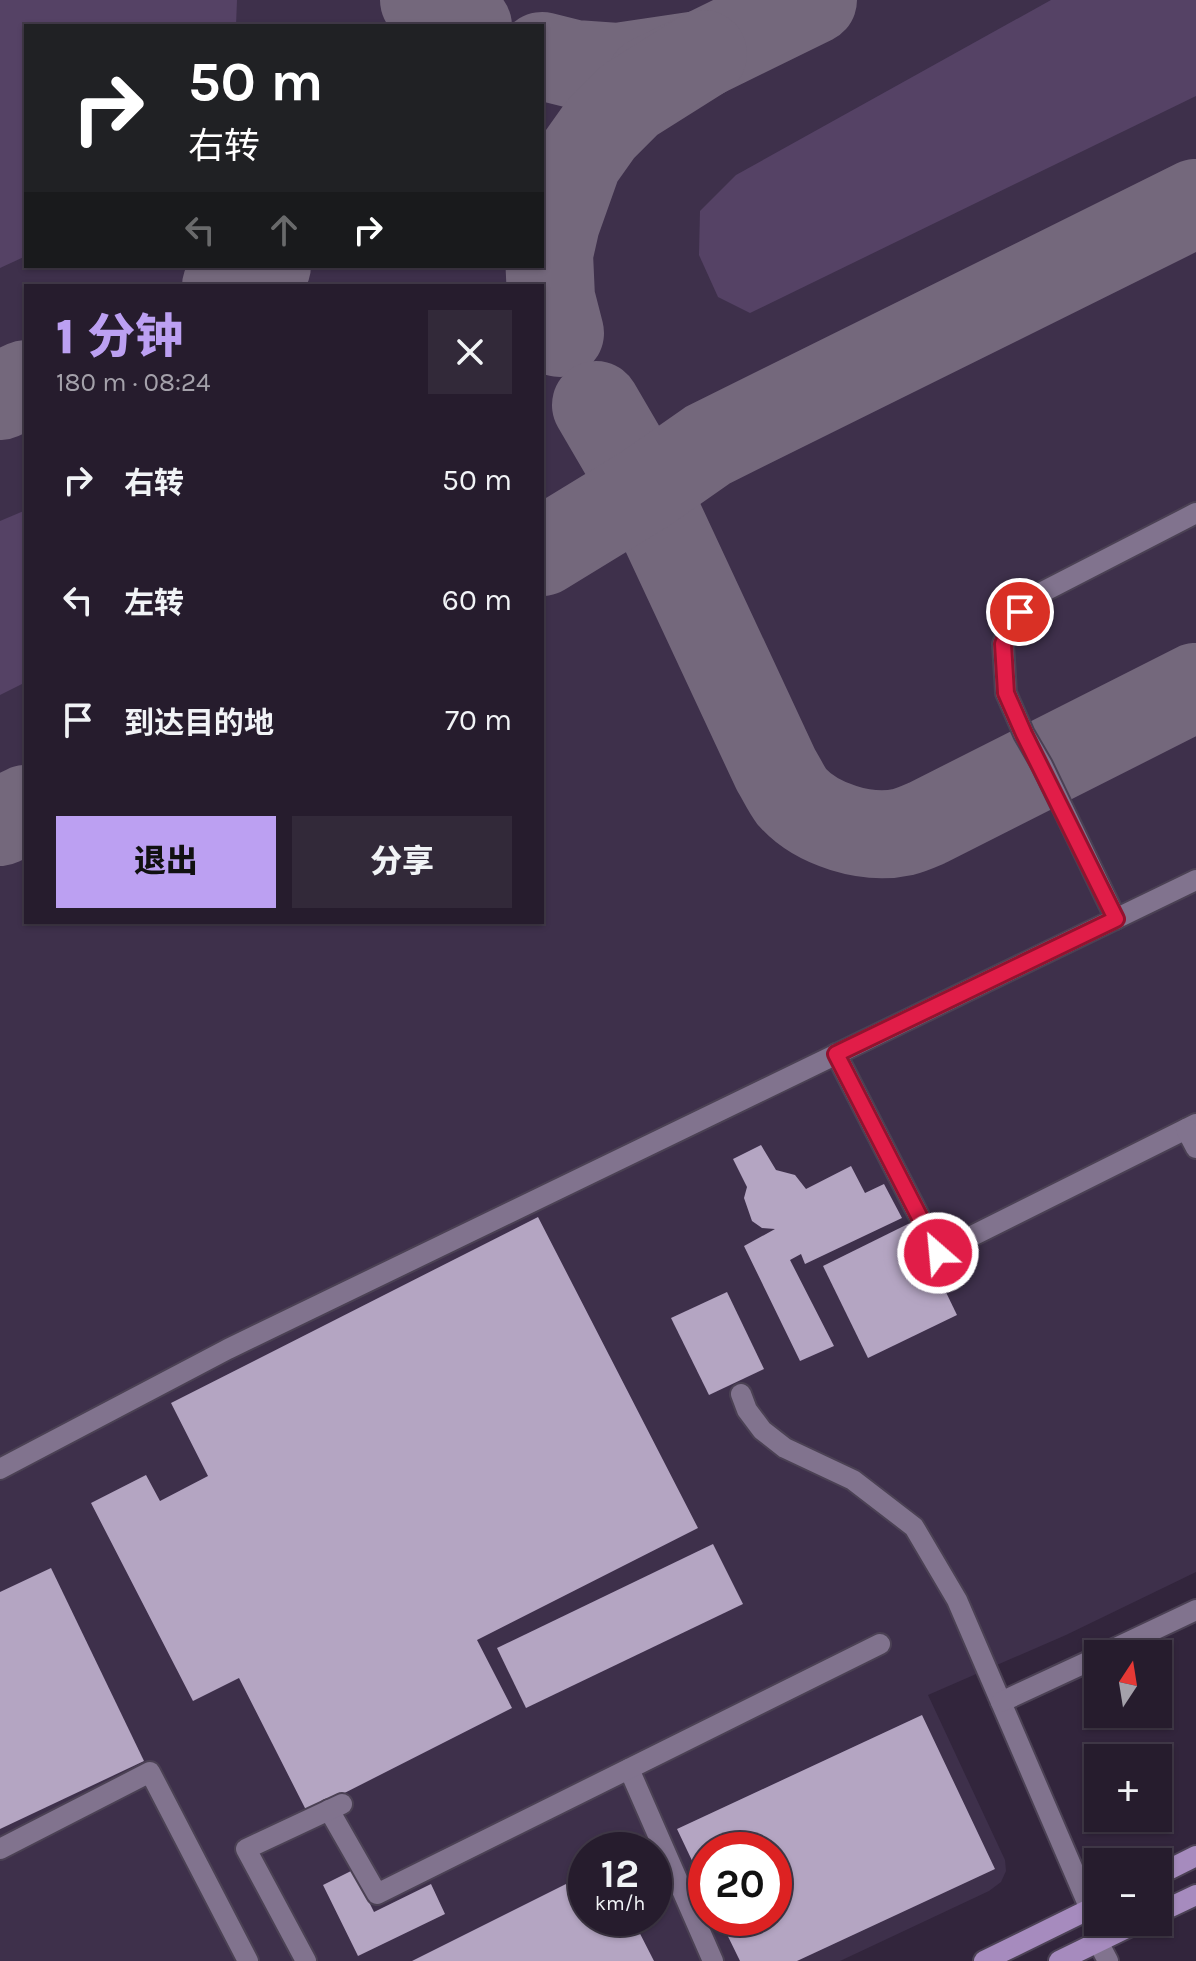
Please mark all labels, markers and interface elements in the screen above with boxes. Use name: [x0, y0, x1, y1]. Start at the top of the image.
text: 50 m: [188, 49, 323, 114]
icon: right: [56, 56, 160, 160]
text: 右转: [188, 125, 260, 167]
icon: left: [178, 208, 222, 252]
icon: ahead: [262, 208, 306, 252]
icon: right: [346, 208, 390, 252]
text: 1 分钟: [56, 309, 183, 365]
button: close: [428, 310, 512, 394]
text: 180 m · 08:24: [56, 367, 210, 398]
icon: right: [56, 458, 100, 502]
text: 50 m: [442, 462, 512, 498]
text: 右转: [124, 465, 184, 501]
icon: left: [56, 578, 100, 622]
pin: [986, 578, 1054, 646]
text: 60 m: [442, 582, 512, 618]
text: 左转: [124, 585, 184, 621]
icon: arrive: [998, 590, 1042, 634]
icon: arrive: [56, 698, 100, 742]
text: 70 m: [445, 702, 512, 738]
text: 到达目的地: [124, 705, 274, 741]
button: 退出: [56, 816, 276, 908]
button: 分享: [292, 816, 512, 908]
position arrow: [896, 1211, 980, 1295]
north arrow: [1084, 1640, 1172, 1728]
map controls: [1084, 1640, 1172, 1936]
button: +: [1084, 1744, 1172, 1832]
speed limit sign: 20: [688, 1832, 792, 1936]
button: −: [1084, 1848, 1172, 1936]
text: 12: [601, 1850, 639, 1897]
text: km/h: [595, 1892, 645, 1915]

